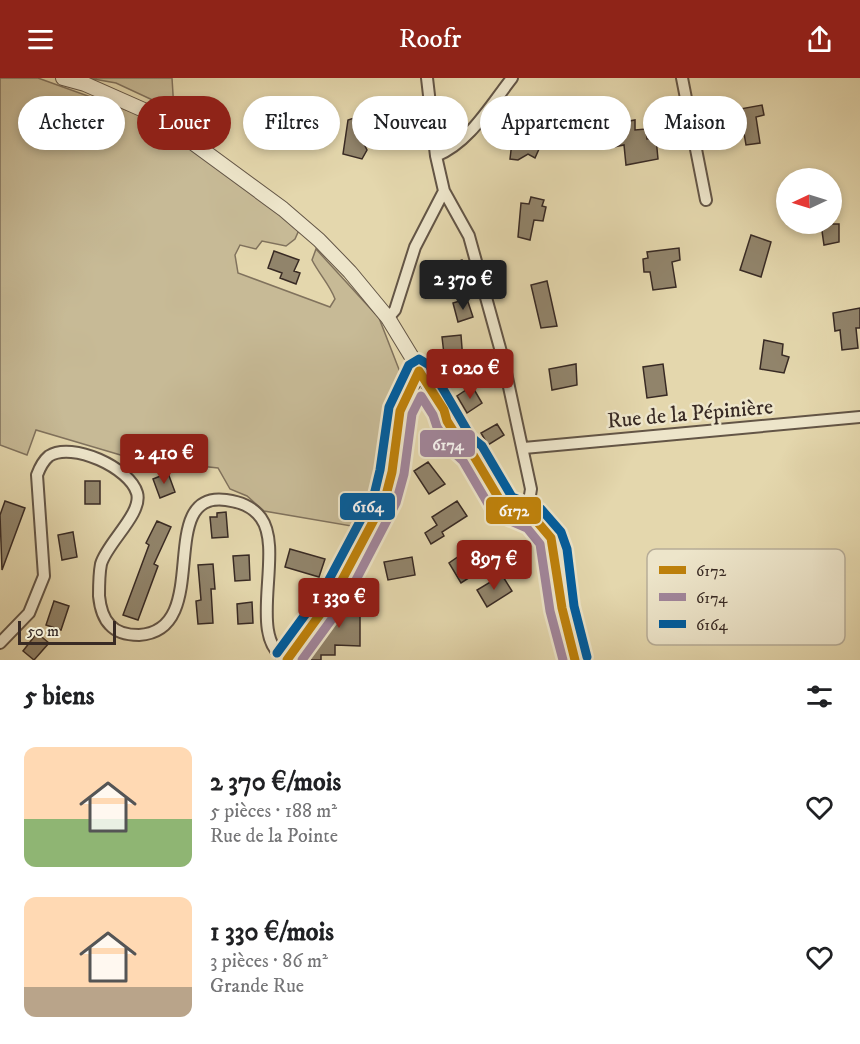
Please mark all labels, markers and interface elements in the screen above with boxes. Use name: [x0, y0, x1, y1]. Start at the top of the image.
text: Roofr: [399, 22, 461, 56]
icon: menu: [24, 23, 57, 56]
icon: share: [803, 23, 836, 56]
chip: Acheter: [18, 96, 125, 150]
chip: Louer: [137, 96, 231, 150]
chip: Filtres: [243, 96, 340, 150]
chip: Nouveau: [352, 96, 468, 150]
chip: Appartement: [480, 96, 631, 150]
chip: Maison: [643, 96, 747, 150]
north arrow: [776, 168, 842, 234]
map controls: [776, 168, 842, 234]
pin: 2 370 €: [408, 260, 518, 311]
text: 2 370 €: [434, 267, 492, 292]
pin: 1 020 €: [415, 349, 525, 400]
text: 1 020 €: [441, 356, 499, 381]
street label: Rue de la Pépinière: [606, 393, 774, 435]
line badge: 6174: [419, 429, 476, 458]
pin: 2 410 €: [109, 434, 219, 485]
text: 6174: [432, 435, 465, 455]
text: 2 410 €: [134, 441, 194, 466]
line badge: 6164: [339, 492, 396, 521]
line badge: 6172: [485, 496, 542, 525]
text: 6164: [352, 497, 385, 517]
text: 6172: [499, 501, 530, 521]
pin: 897 €: [452, 540, 536, 591]
text: 897 €: [471, 547, 517, 572]
legend: [647, 549, 845, 645]
text: 6172: [696, 561, 727, 581]
pin: 1 330 €: [284, 578, 394, 629]
text: 1 330 €: [312, 585, 366, 610]
text: 6174: [696, 588, 728, 608]
text: 6164: [696, 615, 728, 635]
scale bar: [18, 618, 116, 646]
text: 50 m: [27, 621, 59, 641]
text: 5 biens: [24, 680, 94, 713]
icon: filters: [803, 680, 836, 713]
text: 2 370 €/mois: [210, 766, 341, 799]
icon: home: [72, 771, 144, 843]
icon: heart: [803, 791, 836, 824]
text: 5 pièces · 188 m²: [210, 799, 337, 824]
text: Rue de la Pointe: [210, 824, 338, 849]
text: 1 330 €/mois: [210, 916, 334, 949]
icon: home: [72, 921, 144, 993]
icon: heart: [803, 941, 836, 974]
text: 3 pièces · 86 m²: [210, 949, 328, 974]
text: Grande Rue: [210, 974, 304, 999]

